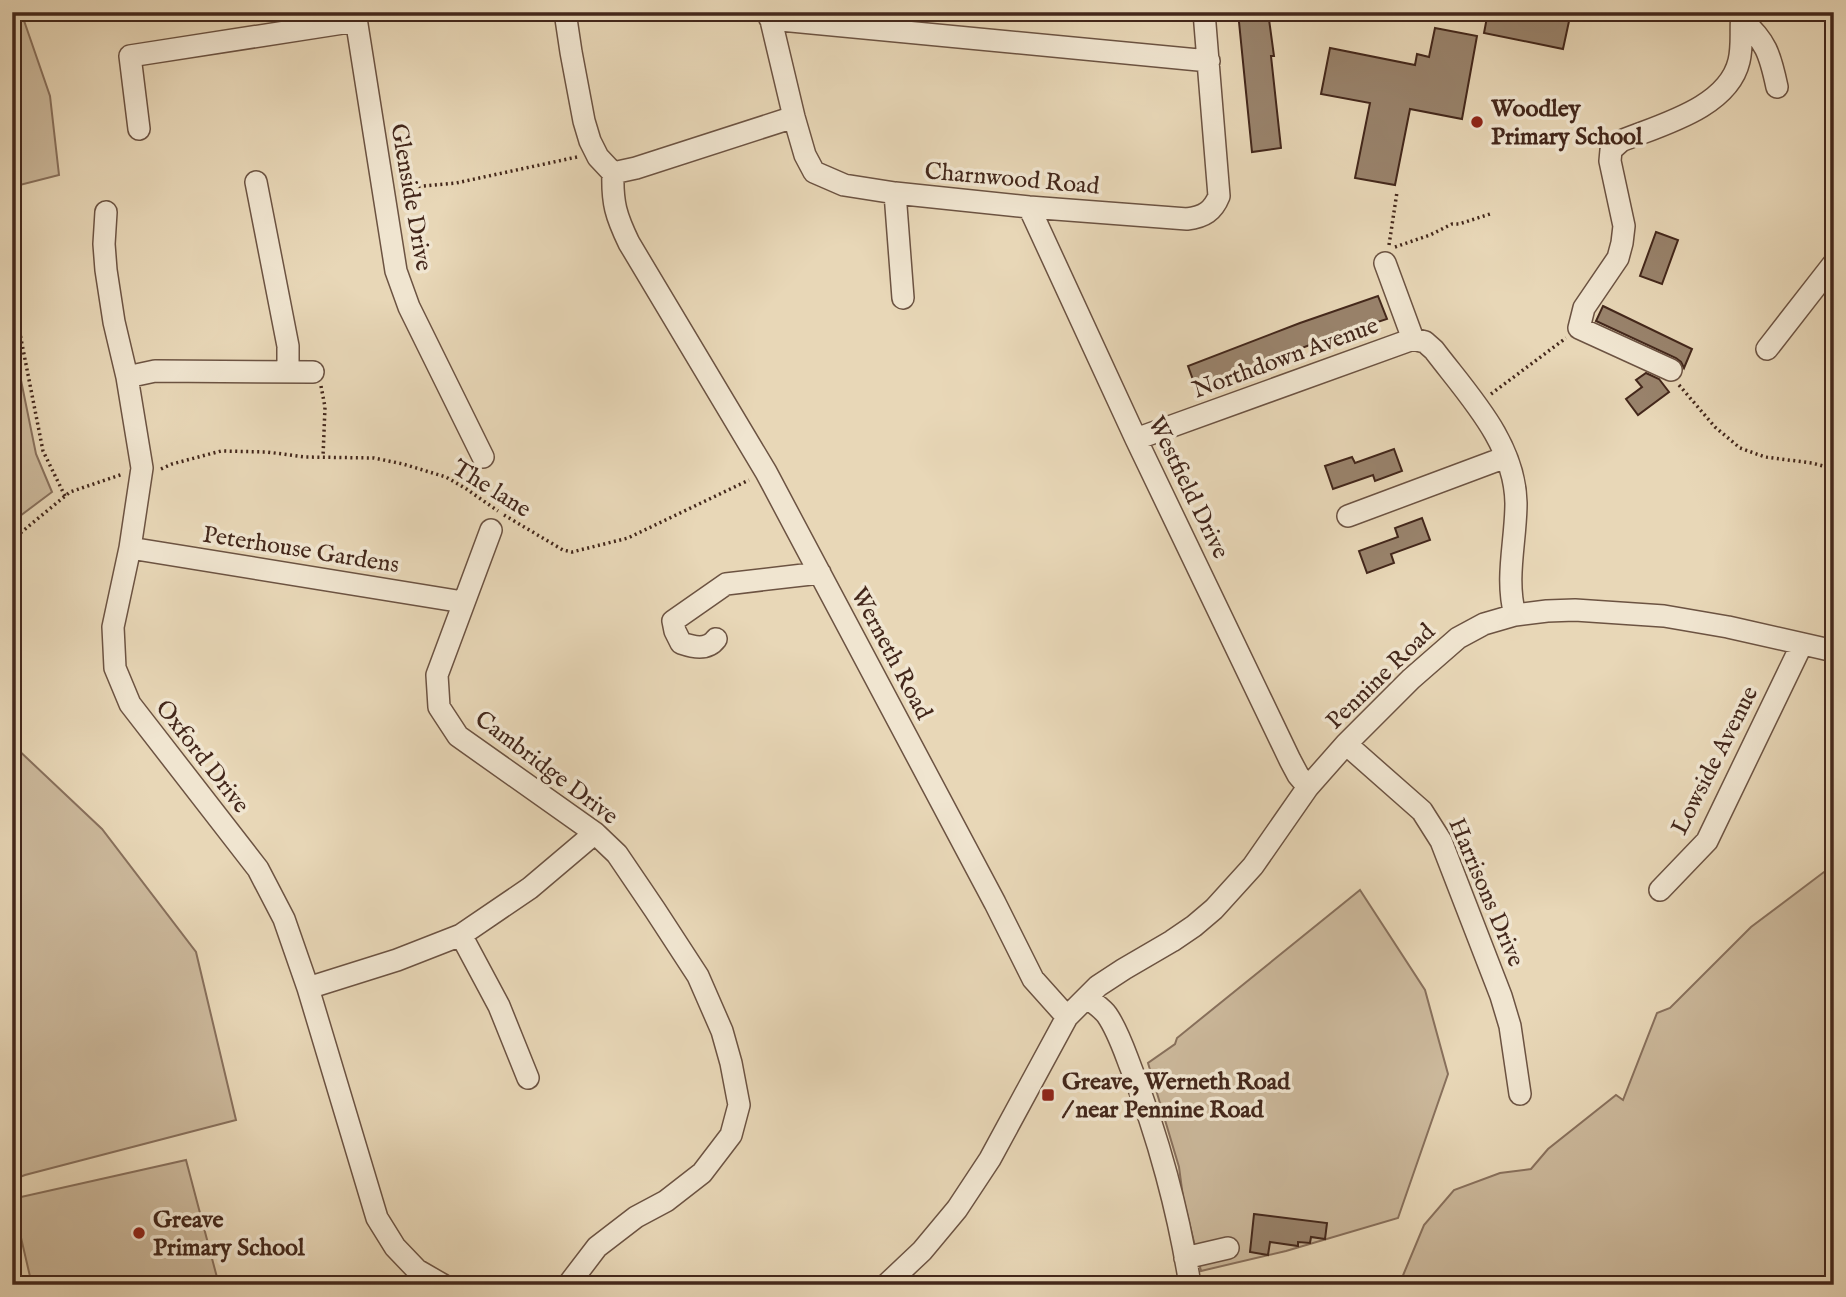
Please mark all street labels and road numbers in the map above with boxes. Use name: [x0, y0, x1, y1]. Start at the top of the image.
street label: Glenside Drive: [382, 121, 439, 273]
street label: Charnwood Road: [923, 156, 1101, 203]
street label: Northdown Avenue: [1188, 310, 1383, 406]
street label: Westfield Drive: [1140, 411, 1236, 564]
street label: The lane: [446, 453, 536, 526]
street label: Peterhouse Gardens: [200, 520, 401, 581]
street label: Werneth Road: [843, 582, 939, 726]
street label: Pennine Road: [1320, 617, 1442, 737]
street label: Lowside Avenue: [1665, 681, 1766, 840]
street label: Oxford Drive: [148, 694, 256, 820]
street label: Cambridge Drive: [468, 704, 624, 832]
street label: Harrisons Drive: [1440, 813, 1531, 972]

